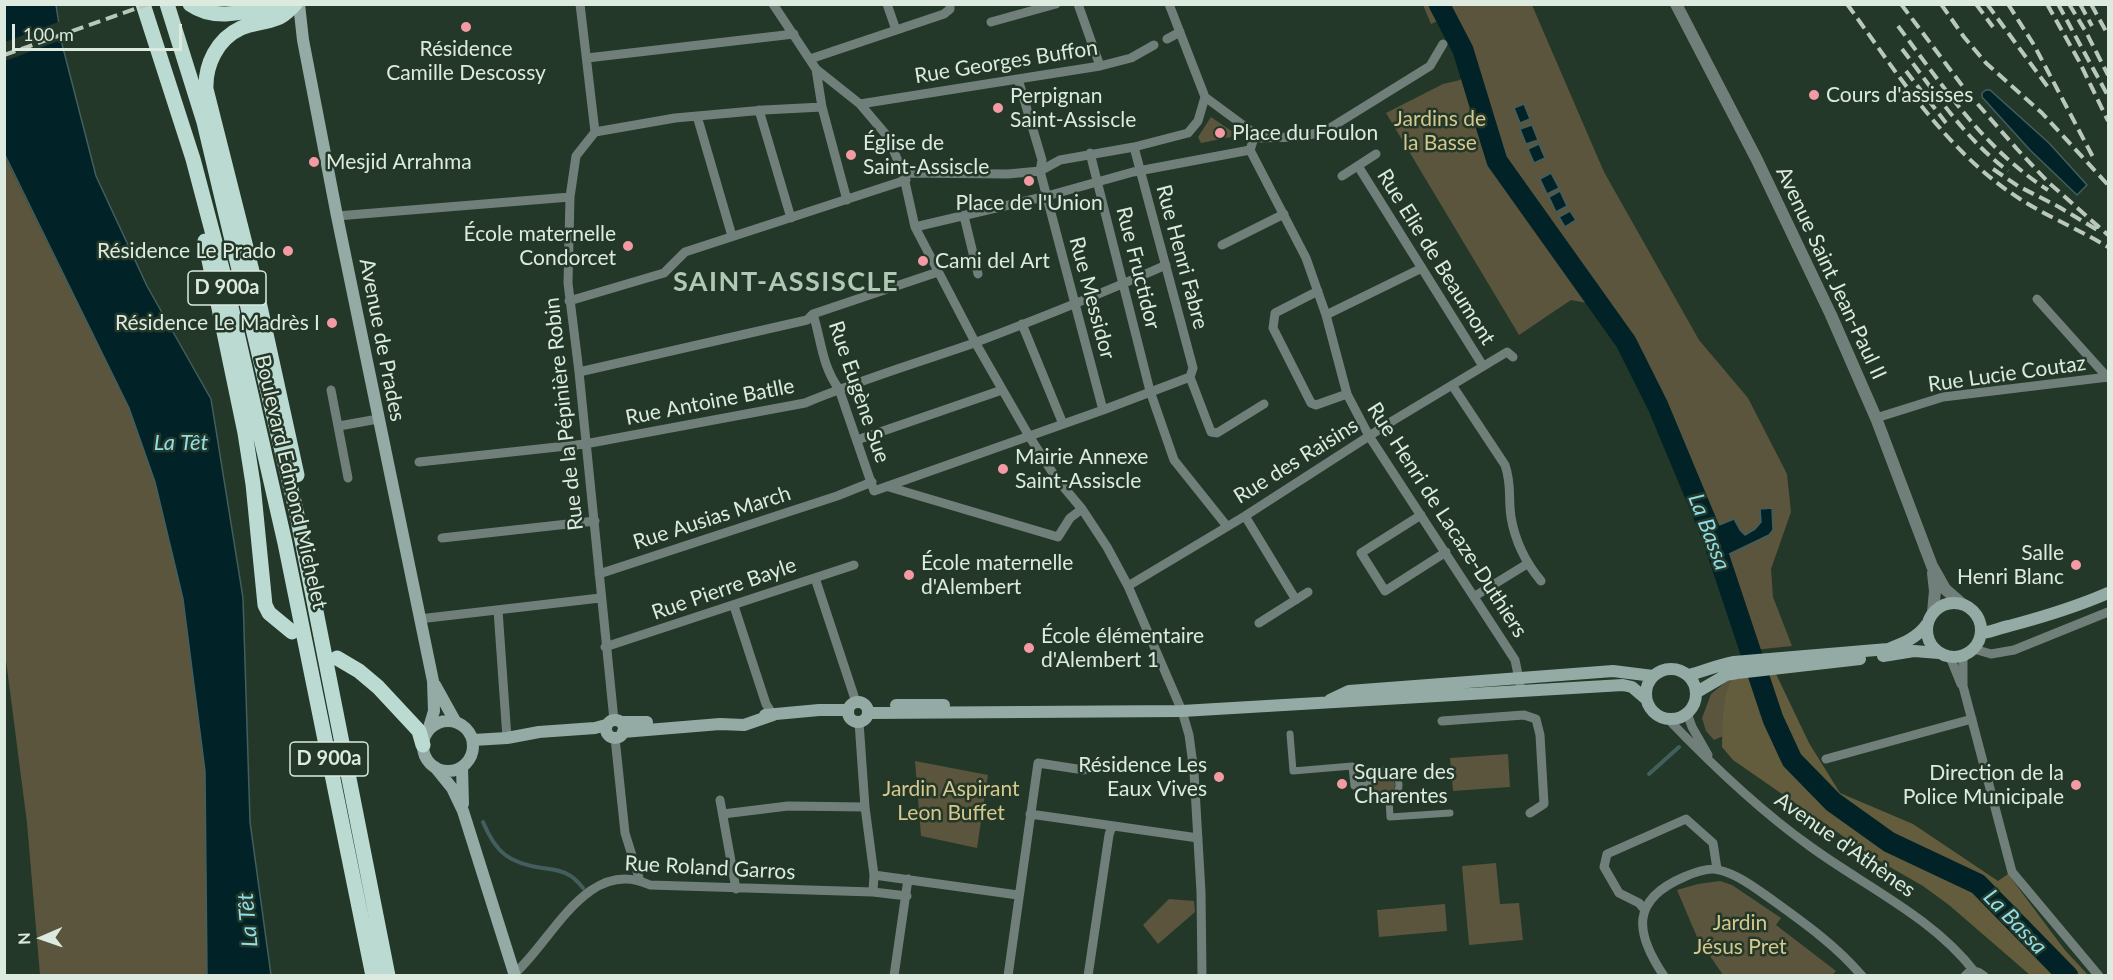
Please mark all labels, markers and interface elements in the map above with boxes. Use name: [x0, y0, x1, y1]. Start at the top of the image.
scale bar: [15, 12, 184, 50]
marker: Résidence Camille Descossy: [459, 20, 473, 34]
text: 100 m: [23, 23, 74, 45]
street label: Rue Georges Buffon: [913, 35, 1099, 89]
place label: Résidence Camille Descossy: [386, 36, 546, 86]
place label: Cours d'assisses: [1826, 82, 1973, 108]
place label: Perpignan Saint-Assiscle: [1010, 83, 1136, 133]
marker: Cours d'assisses: [1807, 88, 1821, 102]
marker: Perpignan Saint-Assiscle: [991, 101, 1005, 115]
park label: Jardins de la Basse: [1394, 106, 1486, 156]
place label: Place du Foulon: [1232, 120, 1378, 146]
marker: Place du Foulon: [1213, 126, 1227, 140]
place label: Église de Saint-Assiscle: [863, 130, 989, 180]
marker: Église de Saint-Assiscle: [844, 148, 858, 162]
place label: Mesjid Arrahma: [326, 149, 472, 175]
marker: Mesjid Arrahma: [307, 155, 321, 169]
street label: Avenue Saint Jean-Paul II: [1771, 162, 1891, 384]
street label: Rue Elie de Beaumont: [1372, 164, 1500, 350]
marker: Place de l'Union: [1022, 174, 1036, 188]
street label: Rue Henri Fabre: [1151, 182, 1213, 332]
place label: Place de l'Union: [955, 190, 1103, 216]
street label: Rue Fructidor: [1111, 204, 1165, 332]
place label: École maternelle Condorcet: [464, 221, 616, 271]
street label: Rue Messidor: [1064, 234, 1120, 362]
place label: Résidence Le Prado: [97, 238, 276, 264]
marker: École maternelle Condorcet: [621, 239, 635, 253]
marker: Résidence Le Prado: [281, 244, 295, 258]
place label: Cami del Art: [935, 248, 1050, 274]
marker: Cami del Art: [916, 254, 930, 268]
street label: Avenue de Prades: [354, 256, 410, 424]
district label: SAINT-ASSISCLE: [673, 266, 899, 298]
road number: D 900a: [188, 271, 266, 305]
street label: Rue de la Pépinière Robin: [539, 296, 589, 532]
place label: Résidence Le Madrès I: [115, 310, 320, 336]
marker: Résidence Le Madrès I: [325, 316, 339, 330]
street label: Rue Eugène Sue: [823, 318, 895, 466]
street label: Rue Lucie Coutaz: [1926, 350, 2088, 398]
street label: Boulevard Edmond Michelet: [249, 352, 333, 612]
street label: Rue Antoine Batlle: [623, 373, 797, 431]
street label: Rue Henri de Lacaze-Duthiers: [1362, 398, 1532, 642]
street label: Rue des Raisins: [1229, 413, 1363, 509]
water label: La Têt: [154, 430, 208, 456]
place label: Mairie Annexe Saint-Assiscle: [1015, 444, 1148, 494]
marker: Mairie Annexe Saint-Assiscle: [996, 462, 1010, 476]
street label: Rue Ausias March: [630, 481, 794, 555]
water label: La Bassa: [1682, 490, 1736, 574]
place label: Salle Henri Blanc: [1957, 540, 2064, 590]
place label: École maternelle d'Alembert: [921, 550, 1073, 600]
street label: Rue Pierre Bayle: [648, 552, 800, 626]
marker: Salle Henri Blanc: [2069, 558, 2083, 572]
marker: École maternelle d'Alembert: [902, 568, 916, 582]
place label: École élémentaire d'Alembert 1: [1041, 623, 1204, 673]
marker: École élémentaire d'Alembert 1: [1022, 641, 1036, 655]
road number: D 900a: [290, 742, 368, 776]
place label: Résidence Les Eaux Vives: [1078, 752, 1207, 802]
place label: Square des Charentes: [1354, 759, 1455, 809]
place label: Direction de la Police Municipale: [1903, 760, 2064, 810]
marker: Résidence Les Eaux Vives: [1212, 770, 1226, 784]
park label: Jardin Aspirant Leon Buffet: [882, 776, 1020, 826]
marker: Square des Charentes: [1335, 777, 1349, 791]
marker: Direction de la Police Municipale: [2069, 778, 2083, 792]
street label: Avenue d'Athènes: [1770, 787, 1920, 903]
street label: Rue Roland Garros: [624, 851, 796, 885]
water label: La Bassa: [1978, 884, 2052, 960]
water label: La Têt: [232, 892, 264, 948]
north arrow: [12, 908, 72, 968]
park label: Jardin Jésus Pret: [1693, 910, 1787, 960]
text: N: [14, 932, 33, 945]

